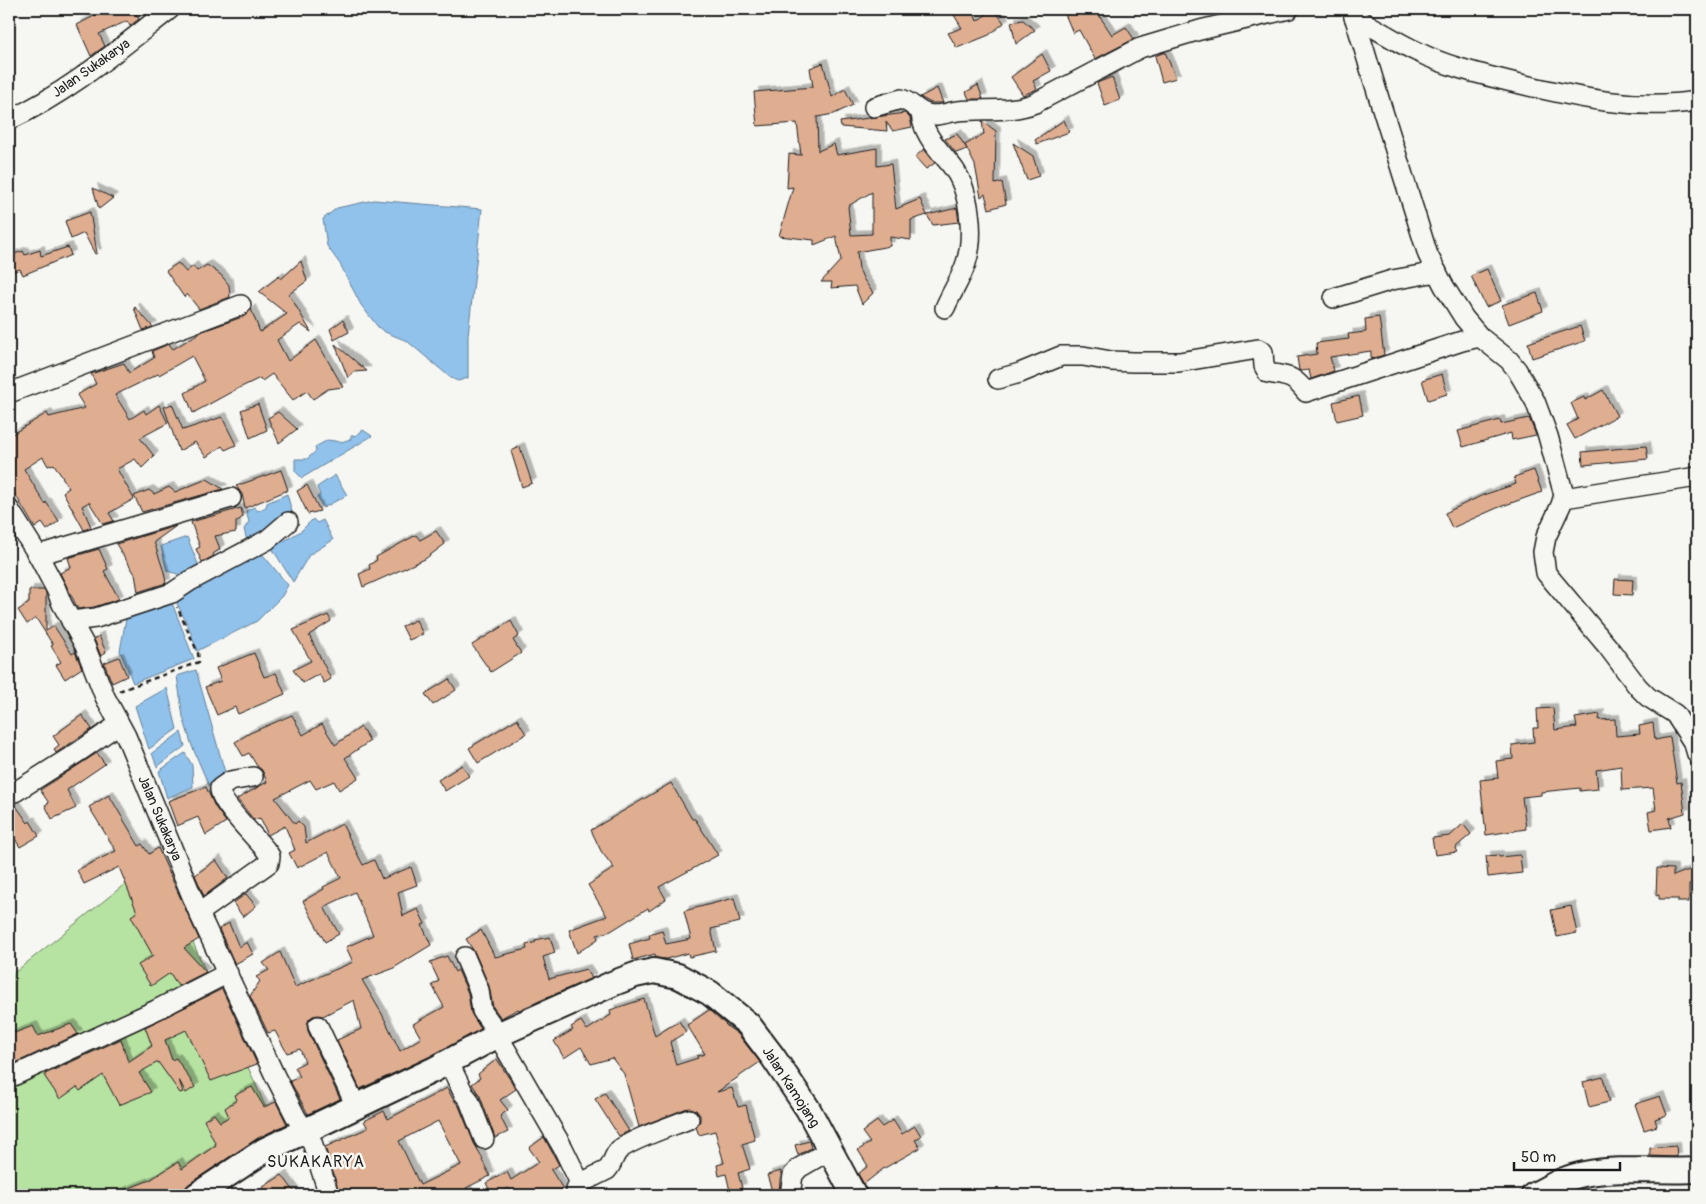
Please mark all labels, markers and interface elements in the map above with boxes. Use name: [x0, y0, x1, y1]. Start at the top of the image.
street label: Jalan Sukakarya: [49, 35, 133, 101]
street label: Jalan Sukakarya: [134, 773, 186, 863]
street label: Jalan Kamojang: [759, 1043, 823, 1131]
scale bar: [1514, 1139, 1620, 1171]
text: 50 m: [1521, 1148, 1556, 1167]
district label: SUKAKARYA: [267, 1152, 365, 1172]

